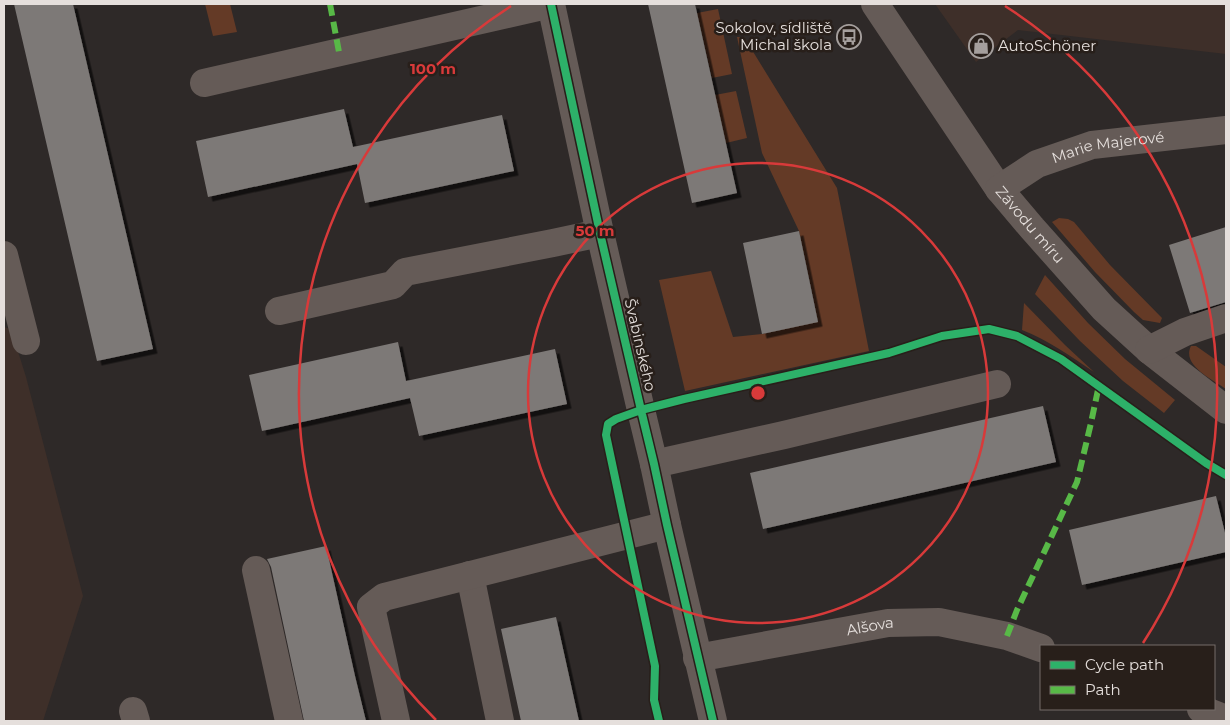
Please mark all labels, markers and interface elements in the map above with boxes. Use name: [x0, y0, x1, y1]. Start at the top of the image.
place label: Sokolov, sídliště Michal škola: [716, 18, 832, 54]
bus stop icon: Sokolov, sídliště Michal škola: [836, 24, 862, 50]
shop icon: AutoSchöner: [968, 33, 994, 59]
place label: AutoSchöner: [998, 36, 1096, 55]
text: 100 m: [410, 59, 456, 78]
street label: Marie Majerové: [1049, 127, 1165, 167]
street label: Závodu míru: [992, 182, 1069, 267]
text: 50 m: [575, 221, 615, 240]
street label: Švabinského: [621, 297, 660, 393]
centre of rings: [749, 384, 767, 402]
street label: Alšova: [845, 613, 894, 639]
legend: [1040, 645, 1215, 710]
text: Cycle path: [1085, 655, 1164, 674]
text: Path: [1085, 680, 1121, 699]

